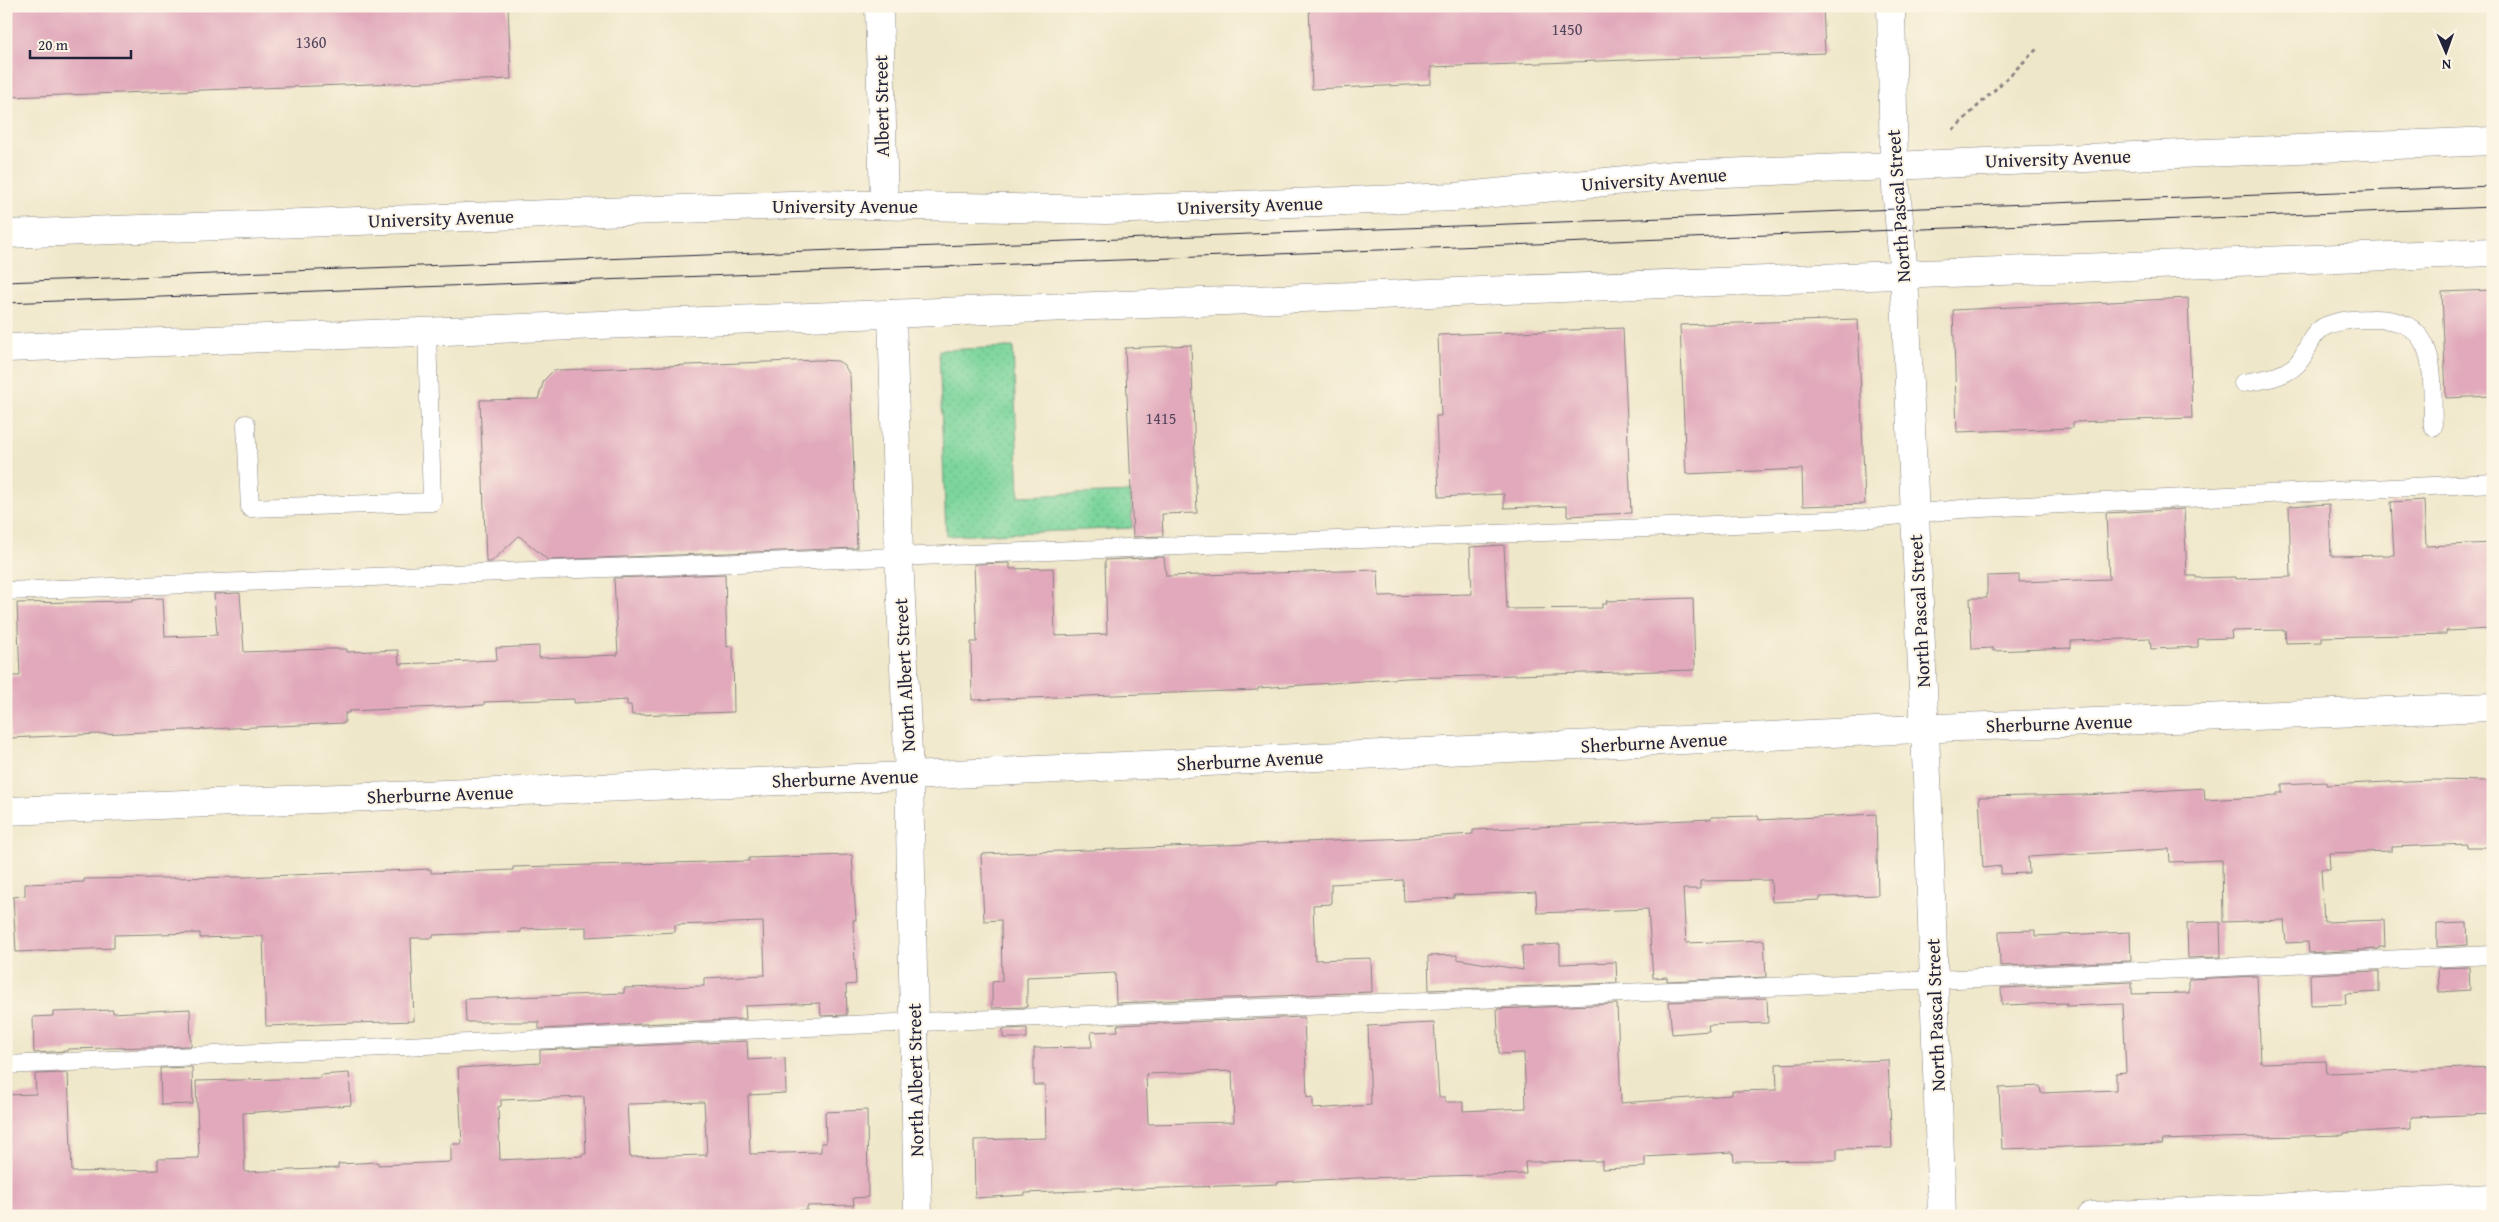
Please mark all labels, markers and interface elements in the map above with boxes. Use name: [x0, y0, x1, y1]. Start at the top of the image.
house number: 1450: [1552, 17, 1583, 41]
scale bar: [30, 28, 131, 60]
north arrow: [2422, 28, 2472, 78]
house number: 1360: [296, 30, 327, 54]
text: 20 m: [38, 34, 69, 55]
street label: Albert Street: [866, 54, 896, 157]
text: N: [2441, 55, 2451, 75]
street label: North Pascal Street: [1879, 128, 1917, 283]
street label: University Avenue: [1985, 141, 2131, 175]
street label: University Avenue: [1580, 160, 1728, 198]
street label: University Avenue: [1177, 188, 1323, 222]
street label: University Avenue: [772, 192, 918, 220]
street label: University Avenue: [368, 201, 514, 235]
house number: 1415: [1146, 406, 1176, 430]
street label: North Pascal Street: [1901, 533, 1937, 688]
street label: North Albert Street: [886, 597, 922, 753]
street label: Sherburne Avenue: [1985, 706, 2133, 740]
street label: Sherburne Avenue: [1580, 724, 1728, 760]
street label: Sherburne Avenue: [1176, 742, 1324, 778]
street label: Sherburne Avenue: [771, 761, 919, 795]
street label: Sherburne Avenue: [366, 777, 514, 811]
street label: North Pascal Street: [1918, 938, 1952, 1092]
street label: North Albert Street: [900, 1003, 930, 1157]

